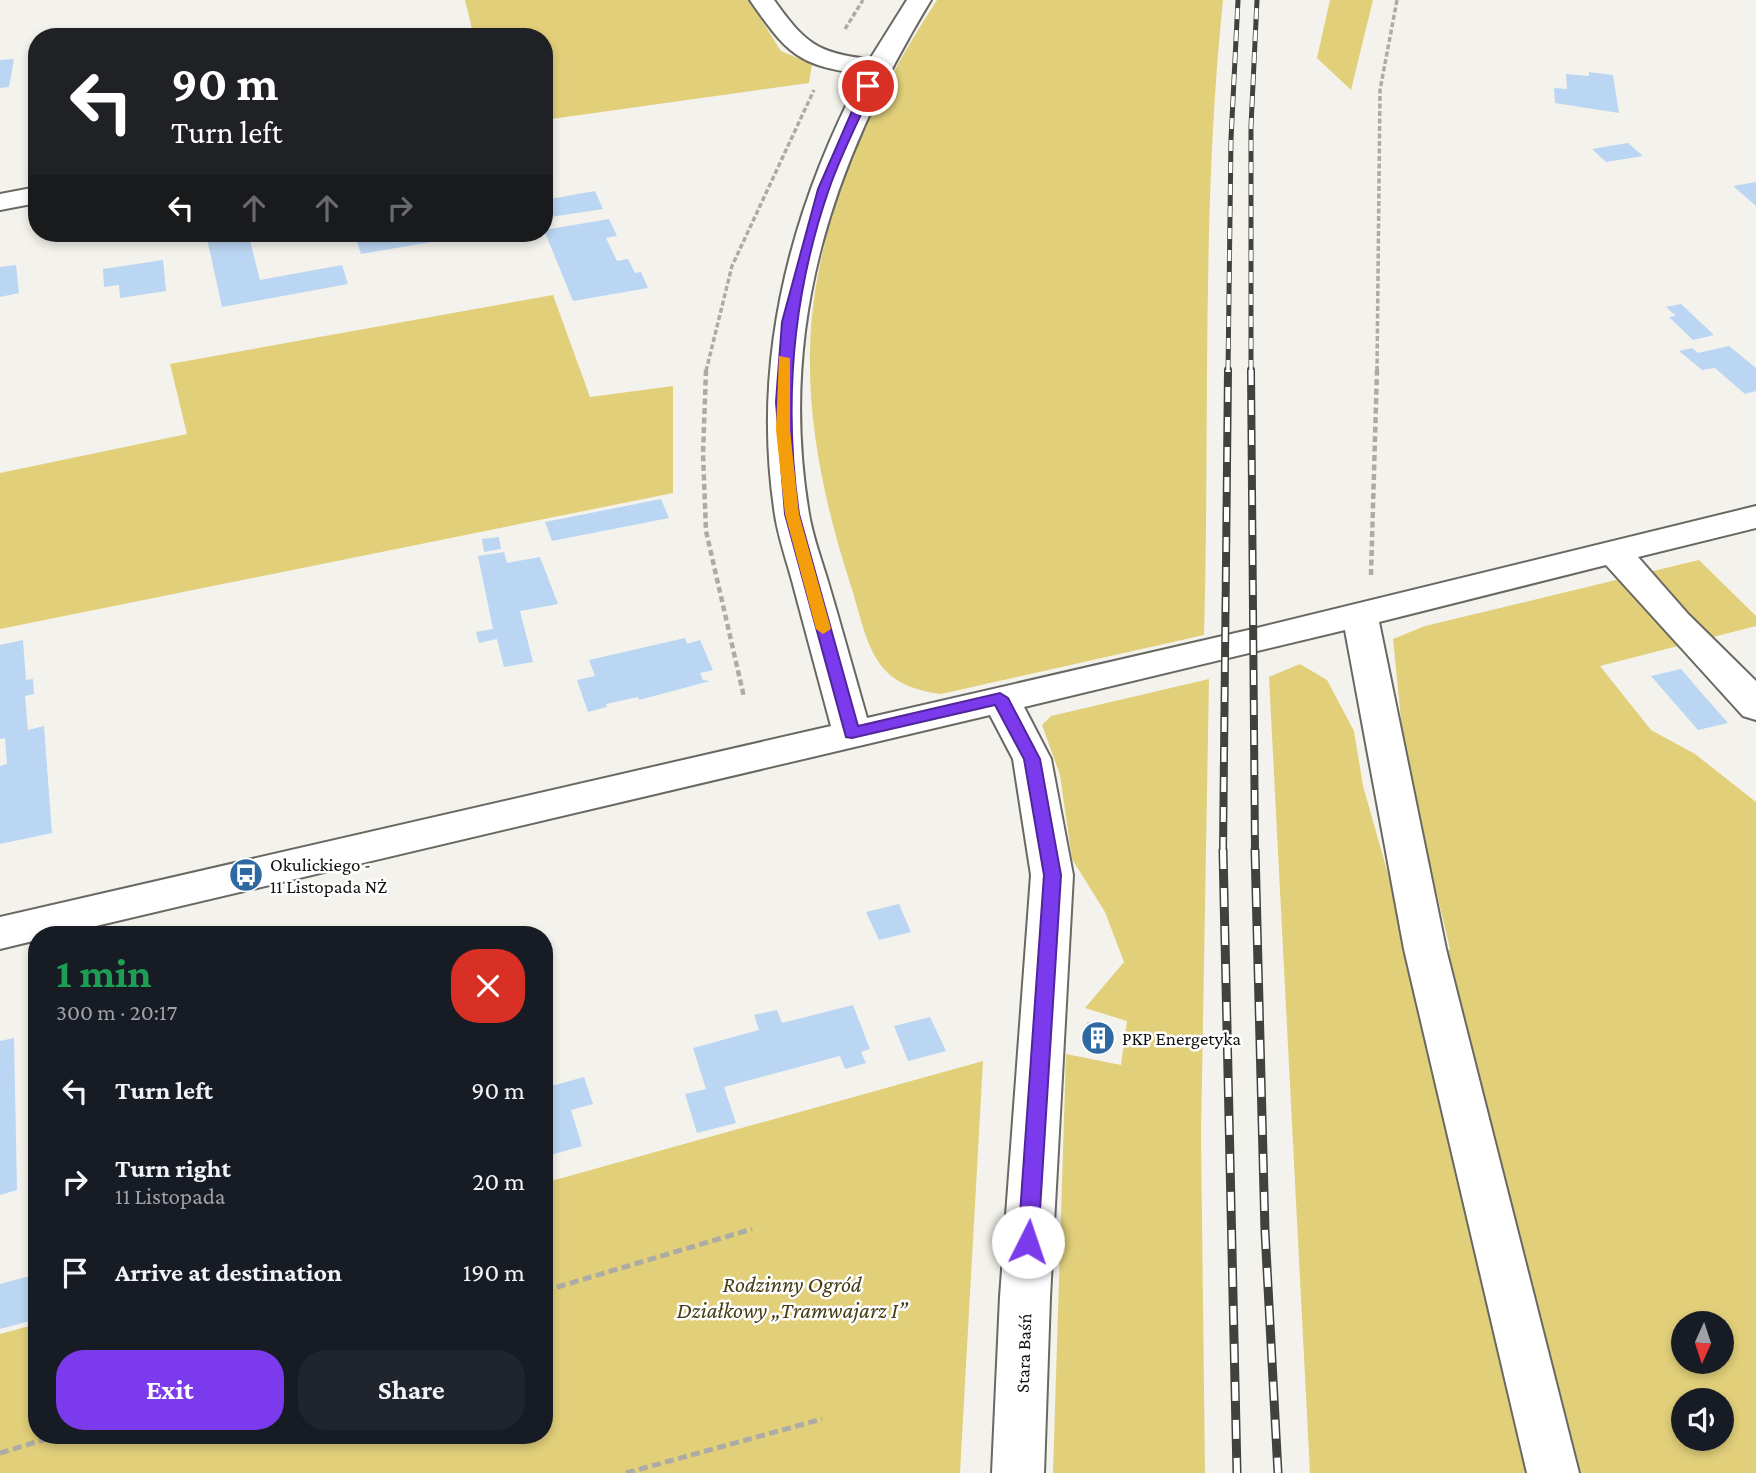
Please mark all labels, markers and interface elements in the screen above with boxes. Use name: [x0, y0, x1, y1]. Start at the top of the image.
icon: left: [56, 56, 147, 147]
text: 90 m: [171, 56, 278, 111]
pin: [838, 56, 898, 116]
icon: arrive: [849, 67, 887, 105]
text: Turn left: [171, 114, 282, 150]
icon: left: [162, 189, 200, 227]
icon: ahead: [235, 189, 273, 227]
icon: ahead: [308, 189, 346, 227]
icon: right: [381, 189, 419, 227]
place label: Okulickiego - 11 Listopada NŻ: [270, 854, 387, 897]
bus stop icon: Okulickiego - 11 Listopada NŻ: [227, 856, 265, 894]
text: 1 min: [56, 949, 152, 996]
button: close: [451, 949, 525, 1023]
text: 300 m · 20:17: [56, 999, 177, 1025]
building icon: PKP Energetyka: [1079, 1019, 1117, 1057]
place label: PKP Energetyka: [1122, 1028, 1241, 1049]
icon: left: [56, 1072, 94, 1110]
text: Turn left: [115, 1076, 213, 1105]
text: 90 m: [471, 1076, 525, 1105]
text: Turn right: [115, 1154, 231, 1183]
icon: right: [56, 1163, 94, 1201]
text: 20 m: [472, 1167, 525, 1196]
text: 11 Listopada: [115, 1183, 225, 1209]
position arrow: [991, 1205, 1065, 1279]
icon: arrive: [56, 1254, 94, 1292]
text: Arrive at destination: [115, 1258, 342, 1287]
text: 190 m: [463, 1258, 525, 1287]
park label: Rodzinny Ogród Działkowy „Tramwajarz I”: [676, 1271, 909, 1324]
north arrow: [1671, 1311, 1734, 1374]
map controls: [1671, 1311, 1734, 1451]
street label: Stara Baśń: [1012, 1313, 1035, 1393]
button: Exit: [56, 1350, 284, 1430]
button: Share: [298, 1350, 525, 1430]
button: sound: [1671, 1388, 1734, 1451]

